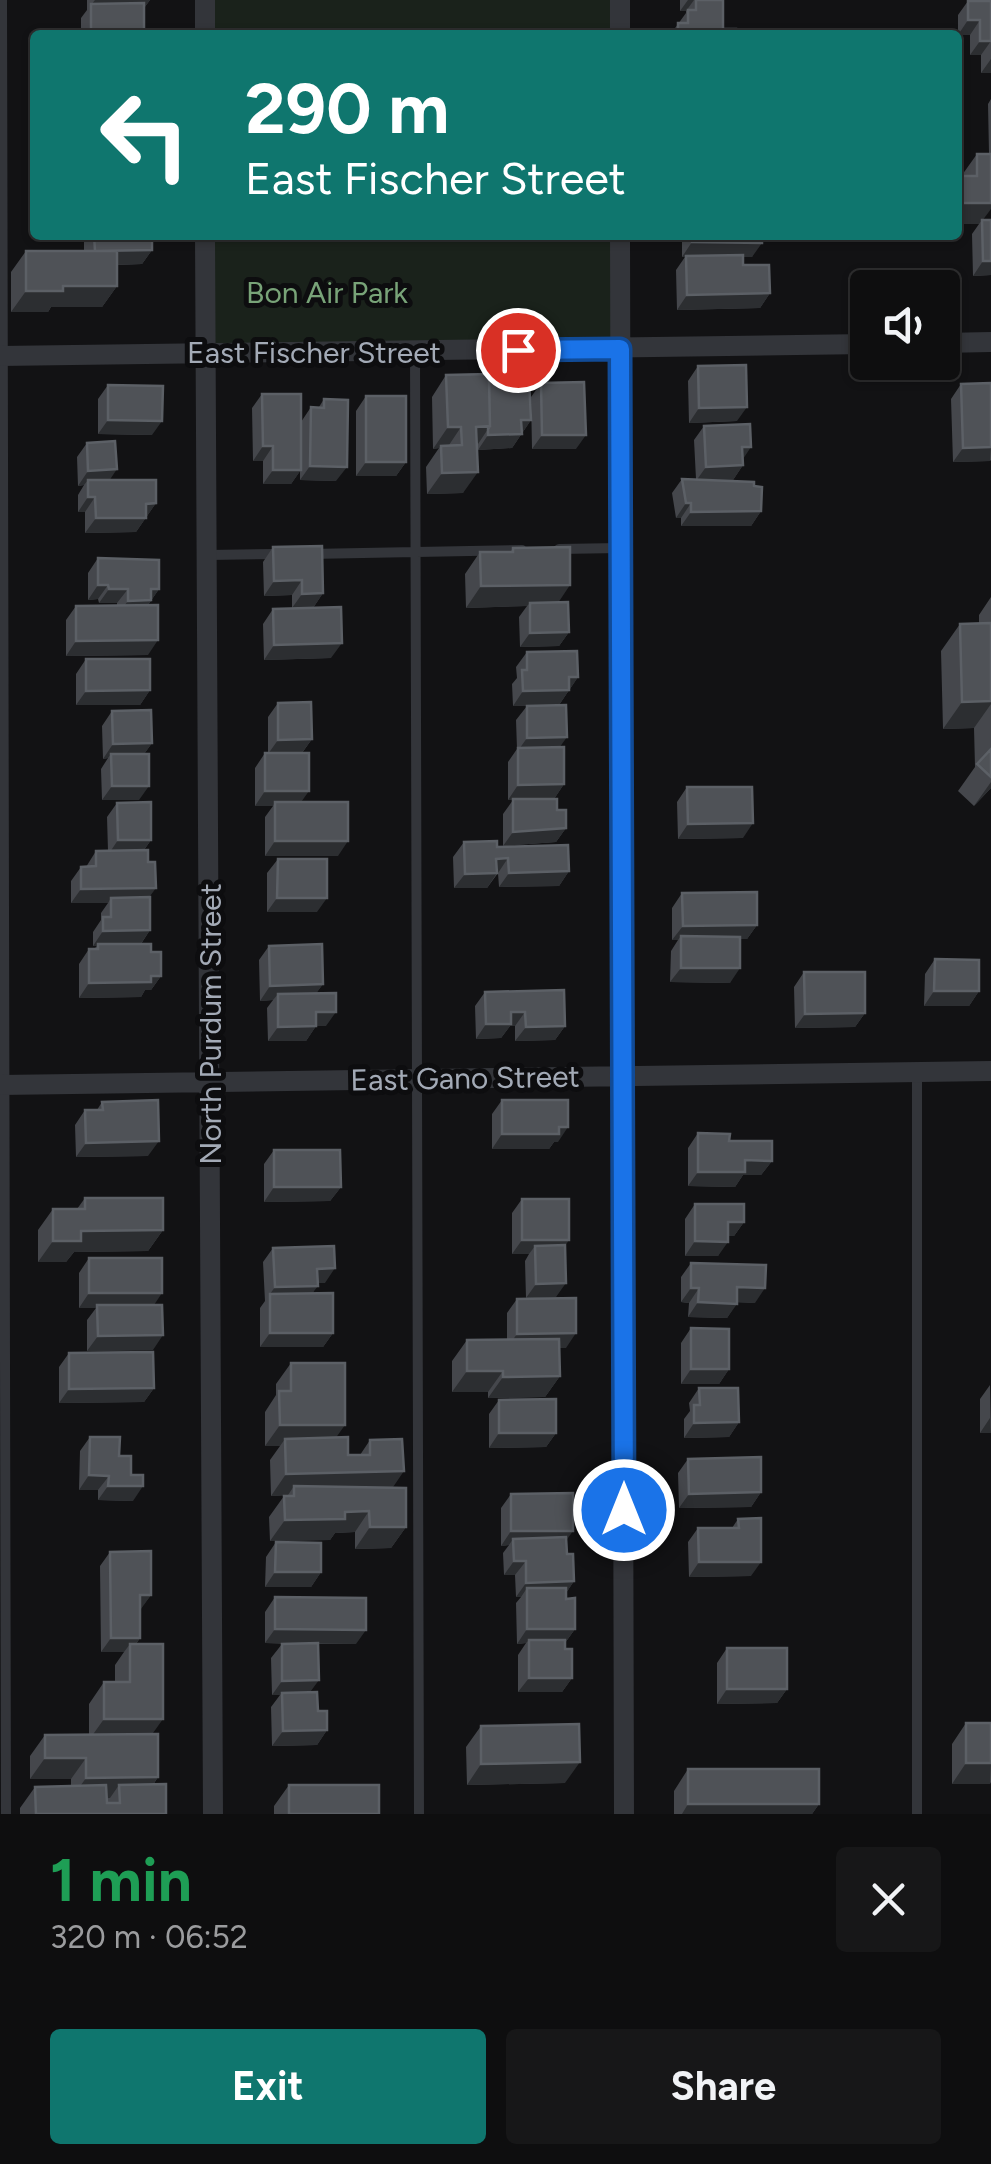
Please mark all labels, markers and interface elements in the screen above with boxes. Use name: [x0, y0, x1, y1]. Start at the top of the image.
text: 290 m: [245, 66, 449, 151]
icon: left: [80, 70, 210, 200]
text: East Fischer Street: [245, 151, 626, 205]
map controls: [850, 270, 960, 380]
button: sound: [850, 270, 960, 380]
park label: Bon Air Park: [246, 274, 408, 311]
pin: [476, 308, 561, 393]
icon: arrive: [491, 323, 546, 378]
street label: East Fischer Street: [187, 334, 441, 371]
street label: North Purdum Street: [192, 883, 229, 1165]
street label: East Gano Street: [350, 1058, 580, 1098]
position arrow: [572, 1458, 676, 1562]
text: 1 min: [50, 1844, 192, 1916]
button: close: [836, 1847, 941, 1952]
text: 320 m · 06:52: [50, 1918, 248, 1956]
button: Exit: [50, 2029, 486, 2144]
button: Share: [506, 2029, 941, 2144]

